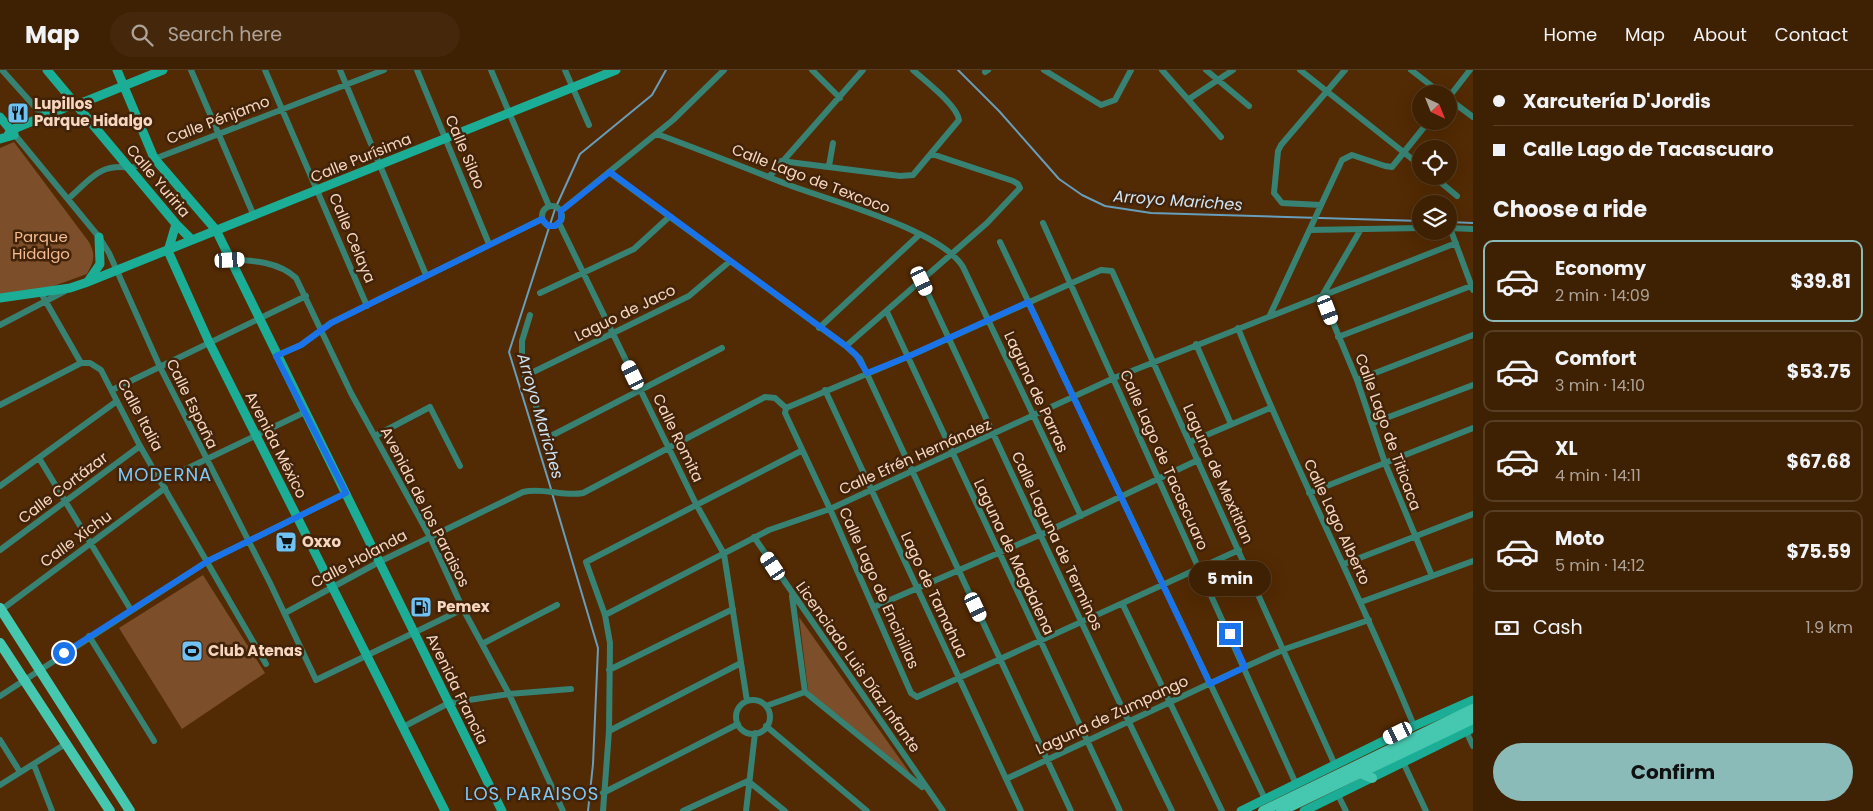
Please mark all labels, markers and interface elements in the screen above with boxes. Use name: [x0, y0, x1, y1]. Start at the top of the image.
search box: [110, 12, 460, 57]
text: Map: [25, 18, 80, 51]
icon: search: [128, 21, 156, 49]
text: Search here: [168, 21, 282, 48]
text: Home: [1543, 22, 1597, 47]
text: Map: [1625, 22, 1665, 47]
text: About: [1693, 22, 1747, 47]
text: Contact: [1775, 22, 1848, 47]
north arrow: [1412, 85, 1458, 130]
map controls: [1412, 85, 1457, 240]
text: Xarcutería D'Jordis: [1523, 88, 1711, 115]
street label: Calle Pénjamo: [163, 90, 272, 149]
place label: Lupillos Parque Hidalgo: [34, 93, 153, 131]
restaurant icon: Lupillos Parque Hidalgo: [6, 101, 30, 125]
street label: Calle Silao: [440, 112, 490, 192]
street label: Calle Purísima: [307, 128, 414, 187]
text: Calle Lago de Tacascuaro: [1523, 136, 1774, 163]
street label: Calle Lago de Texcoco: [729, 139, 893, 218]
street label: Calle Yuriria: [122, 140, 195, 222]
button: locate: [1412, 140, 1457, 185]
water label: Arroyo Mariches: [1111, 184, 1243, 216]
street label: Calle Celaya: [324, 190, 381, 286]
text: Choose a ride: [1493, 194, 1647, 225]
button: layers: [1412, 195, 1457, 240]
park label: Parque Hidalgo: [12, 226, 70, 264]
car: [214, 252, 245, 268]
text: Economy: [1555, 255, 1646, 282]
icon: car: [1495, 259, 1540, 304]
car: [908, 264, 935, 298]
text: $39.81: [1791, 268, 1851, 295]
street label: Laguo de Jaco: [571, 279, 679, 346]
text: 2 min · 14:09: [1555, 284, 1650, 307]
car: [1315, 293, 1340, 327]
street label: Laguna de Parras: [999, 328, 1074, 456]
text: Comfort: [1555, 345, 1637, 372]
icon: car: [1495, 349, 1540, 394]
water label: Arroyo Mariches: [511, 350, 569, 482]
street label: Calle Lago de Titicaca: [1350, 350, 1427, 513]
street label: Calle España: [162, 355, 223, 452]
car: [619, 358, 646, 392]
text: $53.75: [1787, 358, 1851, 385]
street label: Calle Lago de Tacascuaro: [1115, 366, 1214, 553]
text: 3 min · 14:10: [1555, 374, 1645, 397]
street label: Calle Italia: [113, 375, 168, 455]
street label: Avenida México: [240, 388, 312, 502]
street label: Calle Romita: [648, 390, 709, 485]
street label: Laguna de Mextitlan: [1178, 401, 1259, 547]
street label: Calle Efrén Hernández: [835, 413, 994, 500]
street label: Avenida de los Paraisos: [376, 423, 475, 591]
text: XL: [1555, 435, 1578, 462]
icon: car: [1495, 439, 1540, 484]
street label: Calle Cortázar: [14, 447, 112, 528]
street label: Calle Laguna de Terminos: [1007, 448, 1108, 634]
text: $67.68: [1786, 448, 1851, 475]
street label: Calle Lago Alberto: [1299, 455, 1376, 588]
district label: MODERNA: [118, 462, 212, 487]
text: 4 min · 14:11: [1555, 464, 1641, 487]
street label: Laguna de Magdalena: [969, 475, 1060, 638]
street label: Calle Lago de Encinillas: [834, 504, 925, 672]
street label: Calle Xichu: [36, 505, 116, 572]
street label: Calle Holanda: [307, 524, 411, 593]
text: Moto: [1555, 525, 1604, 552]
street label: Lago de Tamahua: [896, 528, 973, 661]
icon: car: [1495, 529, 1540, 574]
supermarket icon: Oxxo: [274, 530, 298, 554]
place label: Oxxo: [302, 531, 341, 552]
text: $75.59: [1787, 538, 1851, 565]
car: [758, 549, 787, 583]
text: 5 min · 14:12: [1555, 554, 1645, 577]
callout: 5 min: [1189, 562, 1271, 596]
text: 5 min: [1207, 567, 1253, 590]
street label: Licenciado Luis Díaz Infante: [791, 577, 926, 756]
car: [962, 590, 989, 624]
fuel station icon: Pemex: [409, 595, 433, 619]
place label: Pemex: [437, 596, 490, 617]
icon: cash: [1493, 614, 1521, 642]
text: Cash: [1533, 614, 1583, 641]
text: 1.9 km: [1805, 616, 1853, 639]
route end: [1219, 623, 1241, 645]
street label: Avenida Francia: [421, 630, 493, 748]
sports icon: Club Atenas: [180, 639, 204, 663]
place label: Club Atenas: [208, 640, 302, 661]
route start: [53, 642, 75, 664]
street label: Laguna de Zumpango: [1032, 670, 1192, 759]
car: [1381, 720, 1414, 746]
button: Confirm: [1493, 743, 1853, 801]
district label: LOS PARAISOS: [465, 781, 599, 806]

